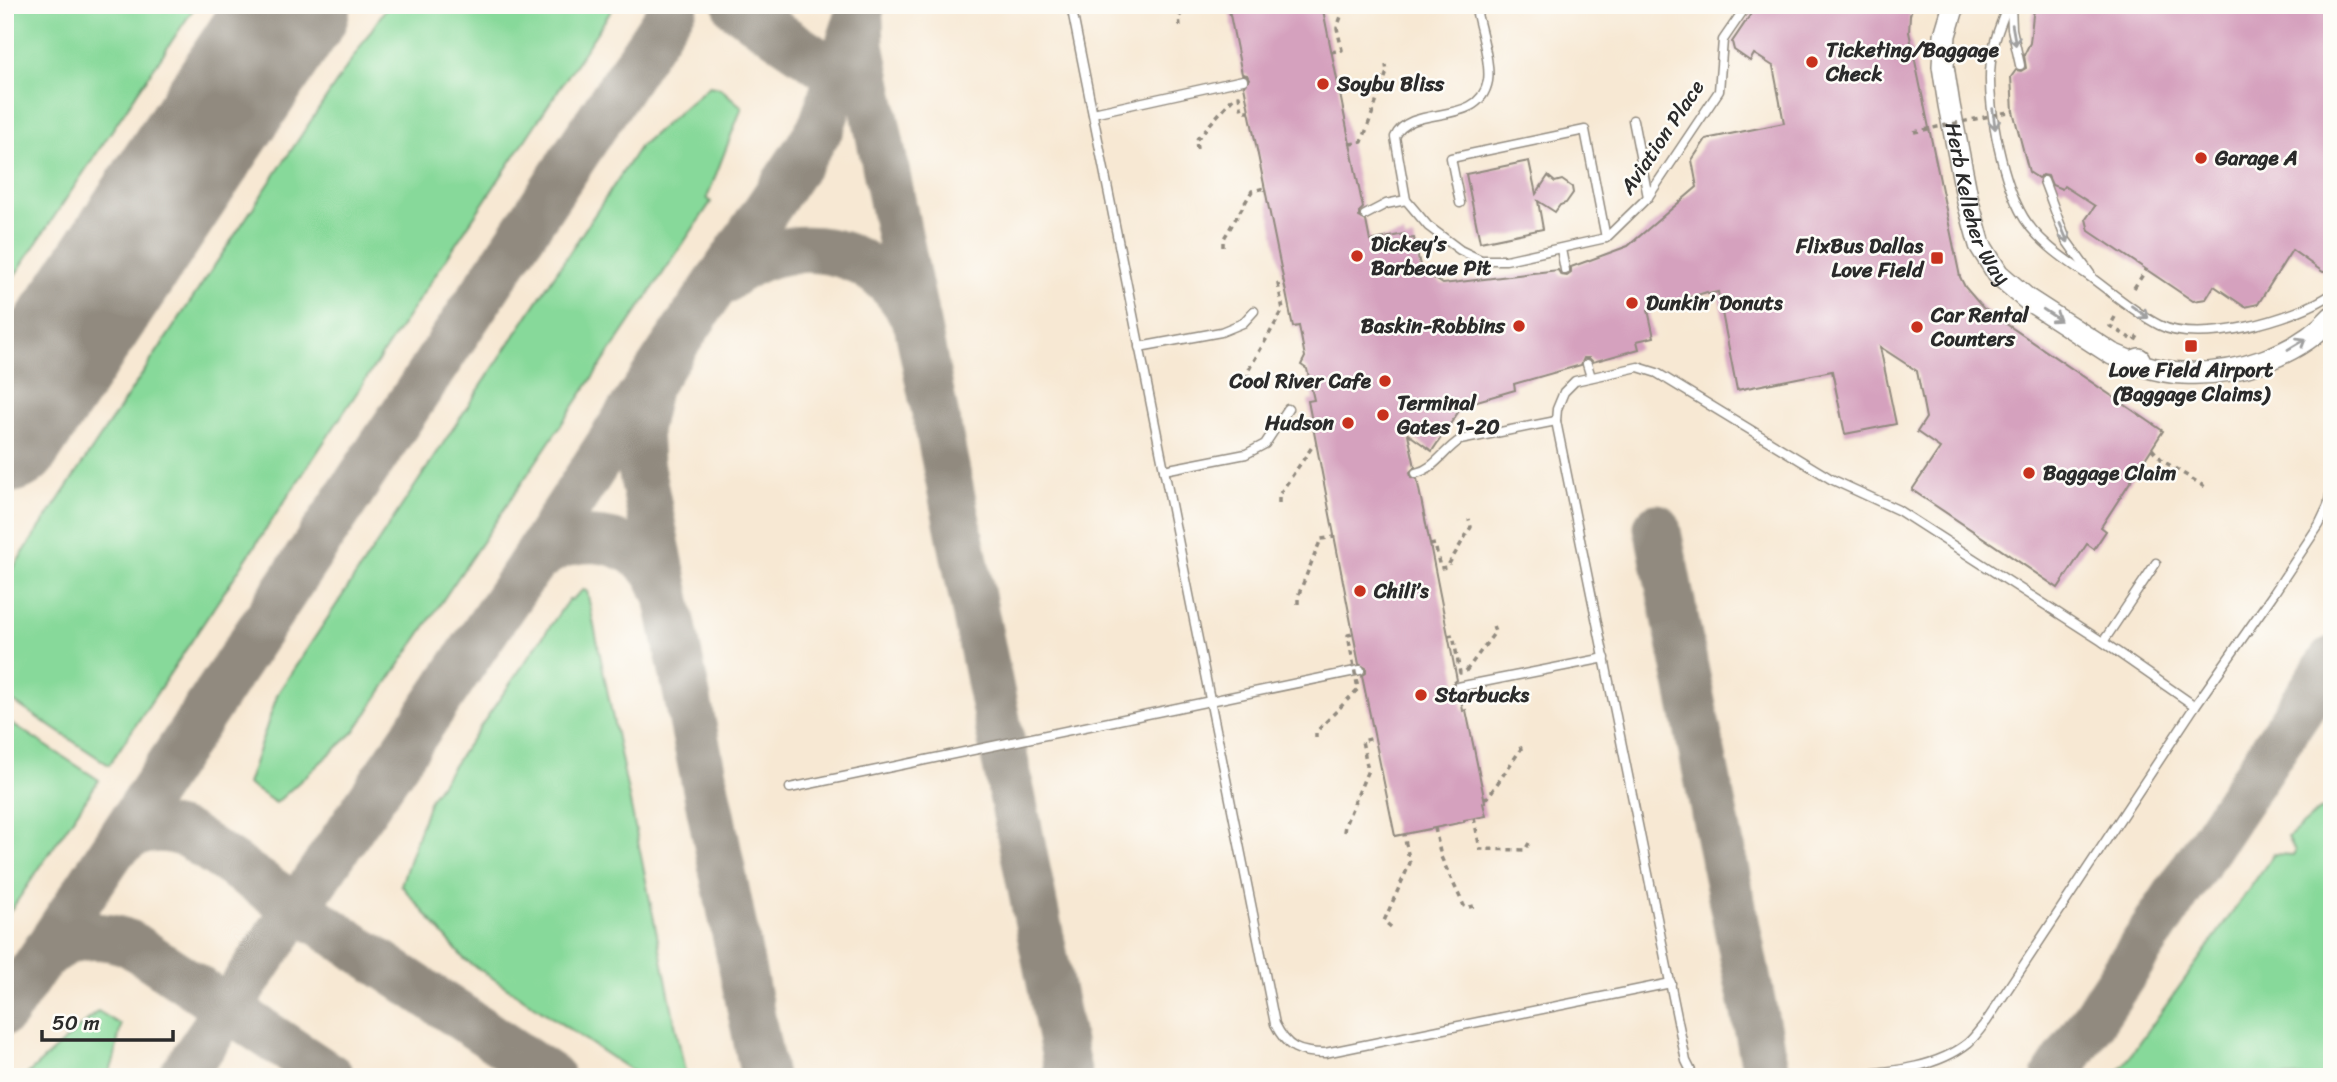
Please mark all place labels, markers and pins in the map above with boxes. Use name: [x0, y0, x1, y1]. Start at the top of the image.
place label: Ticketing/Baggage Check: [1825, 31, 2000, 93]
marker: Ticketing/Baggage Check: [1804, 54, 1820, 70]
place label: Soybu Bliss: [1336, 65, 1445, 103]
marker: Soybu Bliss: [1315, 76, 1331, 92]
place label: Garage A: [2214, 139, 2298, 177]
marker: Garage A: [2193, 150, 2209, 166]
place label: Dickey’s Barbecue Pit: [1371, 225, 1492, 287]
place label: FlixBus Dallas Love Field: [1795, 227, 1925, 289]
marker: Dickey’s Barbecue Pit: [1349, 248, 1365, 264]
marker: FlixBus Dallas Love Field: [1929, 250, 1945, 266]
place label: Dunkin’ Donuts: [1646, 284, 1783, 322]
marker: Dunkin’ Donuts: [1624, 295, 1640, 311]
place label: Car Rental Counters: [1930, 296, 2030, 358]
place label: Baskin-Robbins: [1361, 307, 1506, 345]
marker: Baskin-Robbins: [1511, 318, 1527, 334]
marker: Car Rental Counters: [1909, 319, 1925, 335]
marker: Love Field Airport (Baggage Claims): [2183, 338, 2199, 354]
place label: Love Field Airport (Baggage Claims): [2109, 351, 2274, 413]
place label: Cool River Cafe: [1228, 362, 1372, 400]
marker: Cool River Cafe: [1377, 373, 1393, 389]
place label: Terminal Gates 1-20: [1396, 384, 1500, 446]
place label: Hudson: [1264, 404, 1335, 442]
marker: Terminal Gates 1-20: [1375, 407, 1391, 423]
marker: Hudson: [1340, 415, 1356, 431]
place label: Baggage Claim: [2043, 454, 2176, 492]
marker: Baggage Claim: [2021, 465, 2037, 481]
place label: Chili’s: [1373, 572, 1429, 610]
marker: Chili’s: [1352, 583, 1368, 599]
place label: Starbucks: [1434, 676, 1530, 714]
marker: Starbucks: [1413, 687, 1429, 703]

